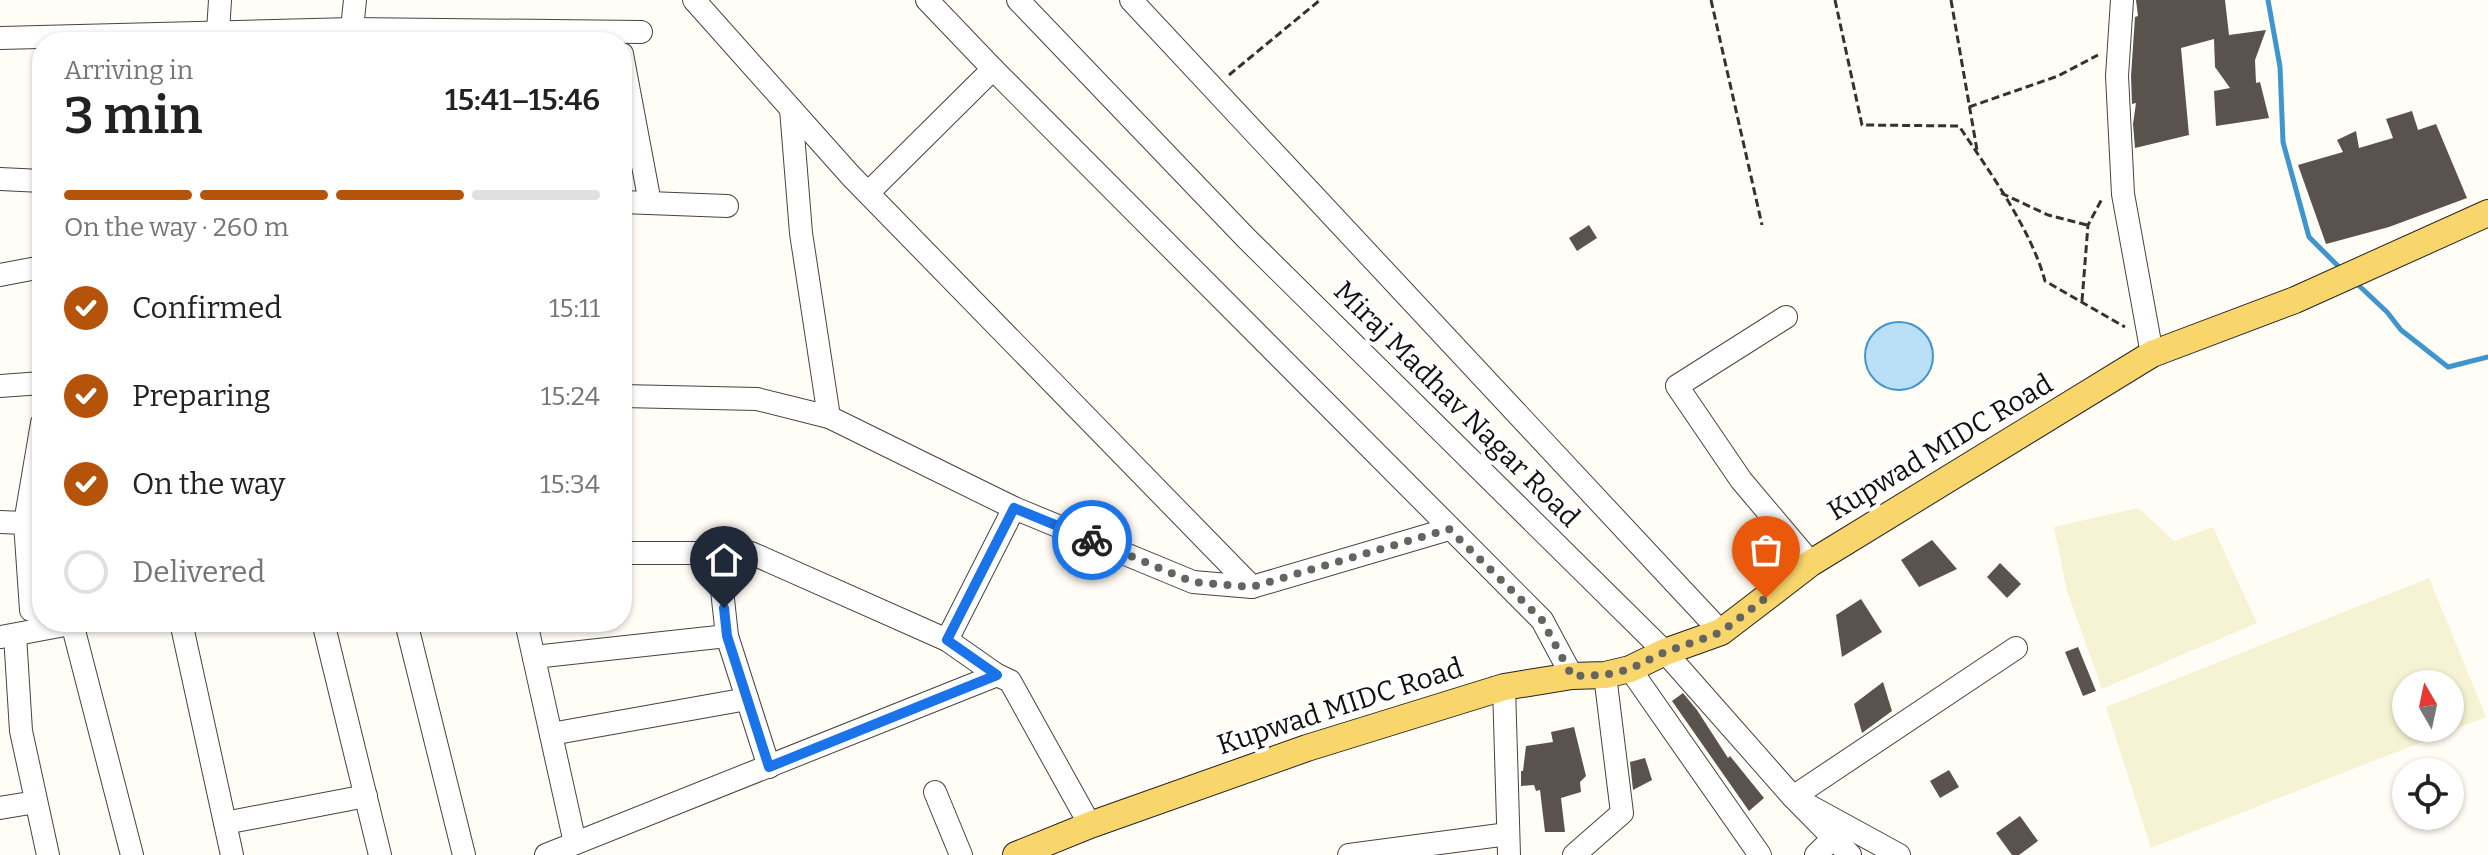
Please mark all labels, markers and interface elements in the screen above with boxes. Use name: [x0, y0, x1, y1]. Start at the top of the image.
text: Arriving in: [64, 55, 193, 86]
text: 15:41–15:46: [445, 82, 600, 118]
text: 3 min: [64, 84, 203, 147]
text: On the way · 260 m: [64, 212, 289, 243]
street label: Miraj Madhav Nagar Road: [1327, 274, 1587, 534]
icon: check: [64, 286, 108, 330]
text: Confirmed: [132, 290, 282, 326]
text: 15:11: [549, 293, 600, 324]
street label: Kupwad MIDC Road: [1822, 367, 2058, 527]
icon: check: [64, 374, 108, 418]
text: Preparing: [132, 378, 270, 414]
text: 15:24: [541, 381, 600, 412]
icon: check: [64, 462, 108, 506]
text: On the way: [132, 466, 285, 502]
text: 15:34: [540, 469, 600, 500]
courier: [1052, 500, 1132, 580]
pin: [1732, 516, 1800, 598]
icon: bike: [1070, 518, 1114, 562]
pin: [690, 526, 758, 608]
icon: bag: [1744, 528, 1788, 572]
icon: home: [702, 538, 746, 582]
text: Delivered: [132, 554, 265, 590]
street label: Kupwad MIDC Road: [1213, 651, 1467, 761]
north arrow: [2392, 670, 2464, 742]
map controls: [2392, 670, 2464, 830]
button: locate: [2392, 758, 2464, 830]

